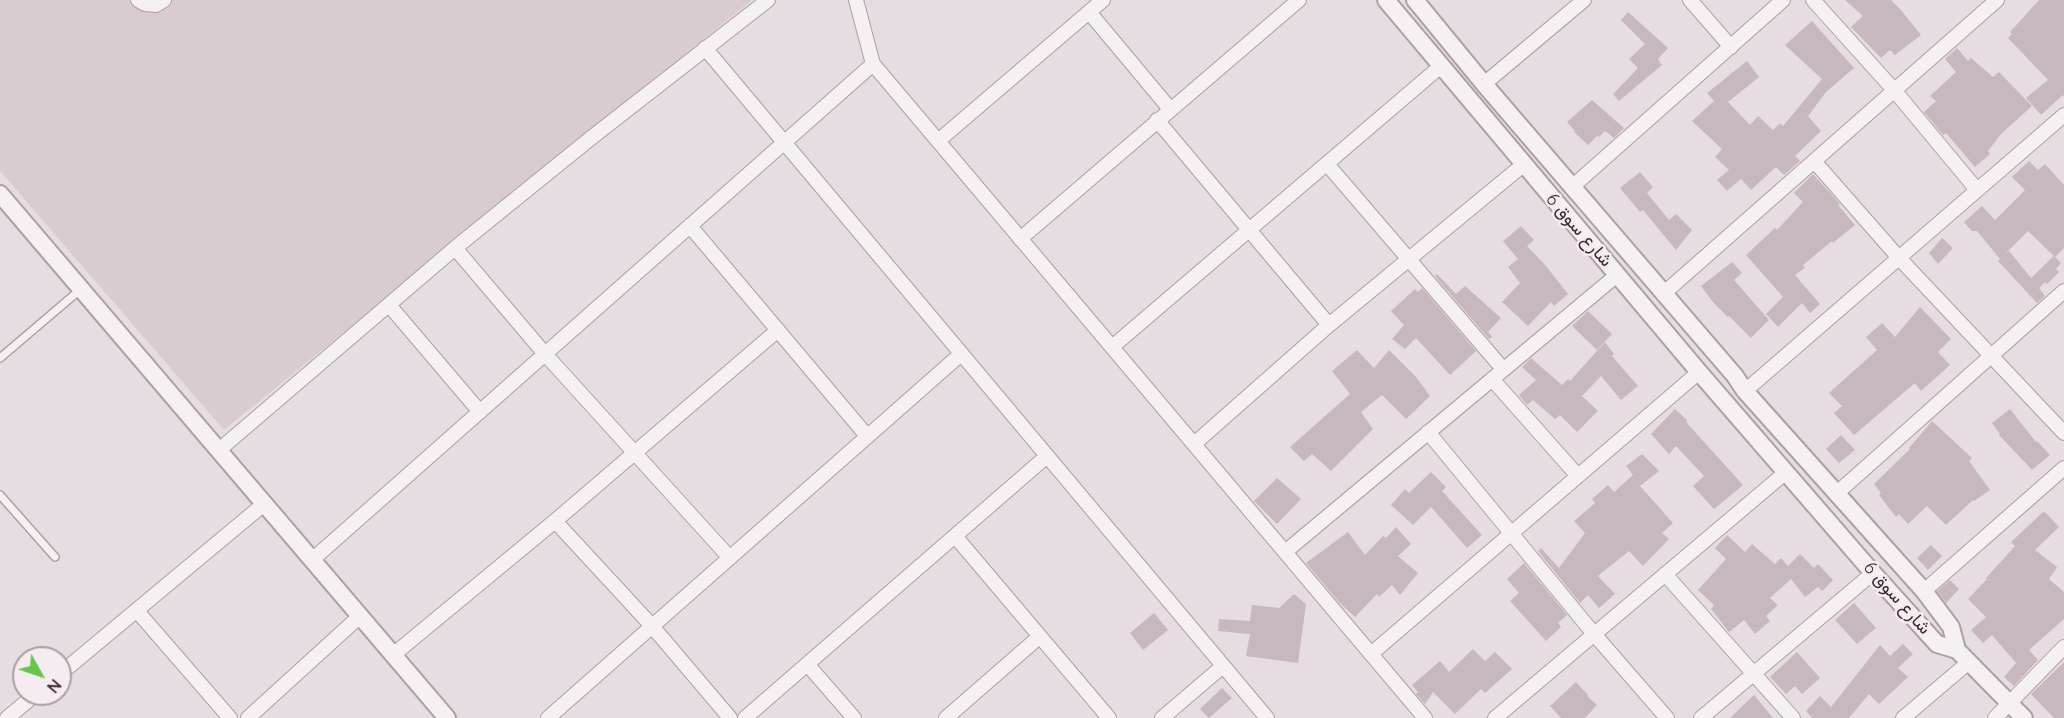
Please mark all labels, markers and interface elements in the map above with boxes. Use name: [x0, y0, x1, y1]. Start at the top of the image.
street label: شارع سوق 6: [1541, 189, 1617, 271]
street label: شارع سوق 6: [1859, 557, 1935, 639]
north arrow: [12, 646, 72, 706]
text: N: [43, 675, 66, 697]

